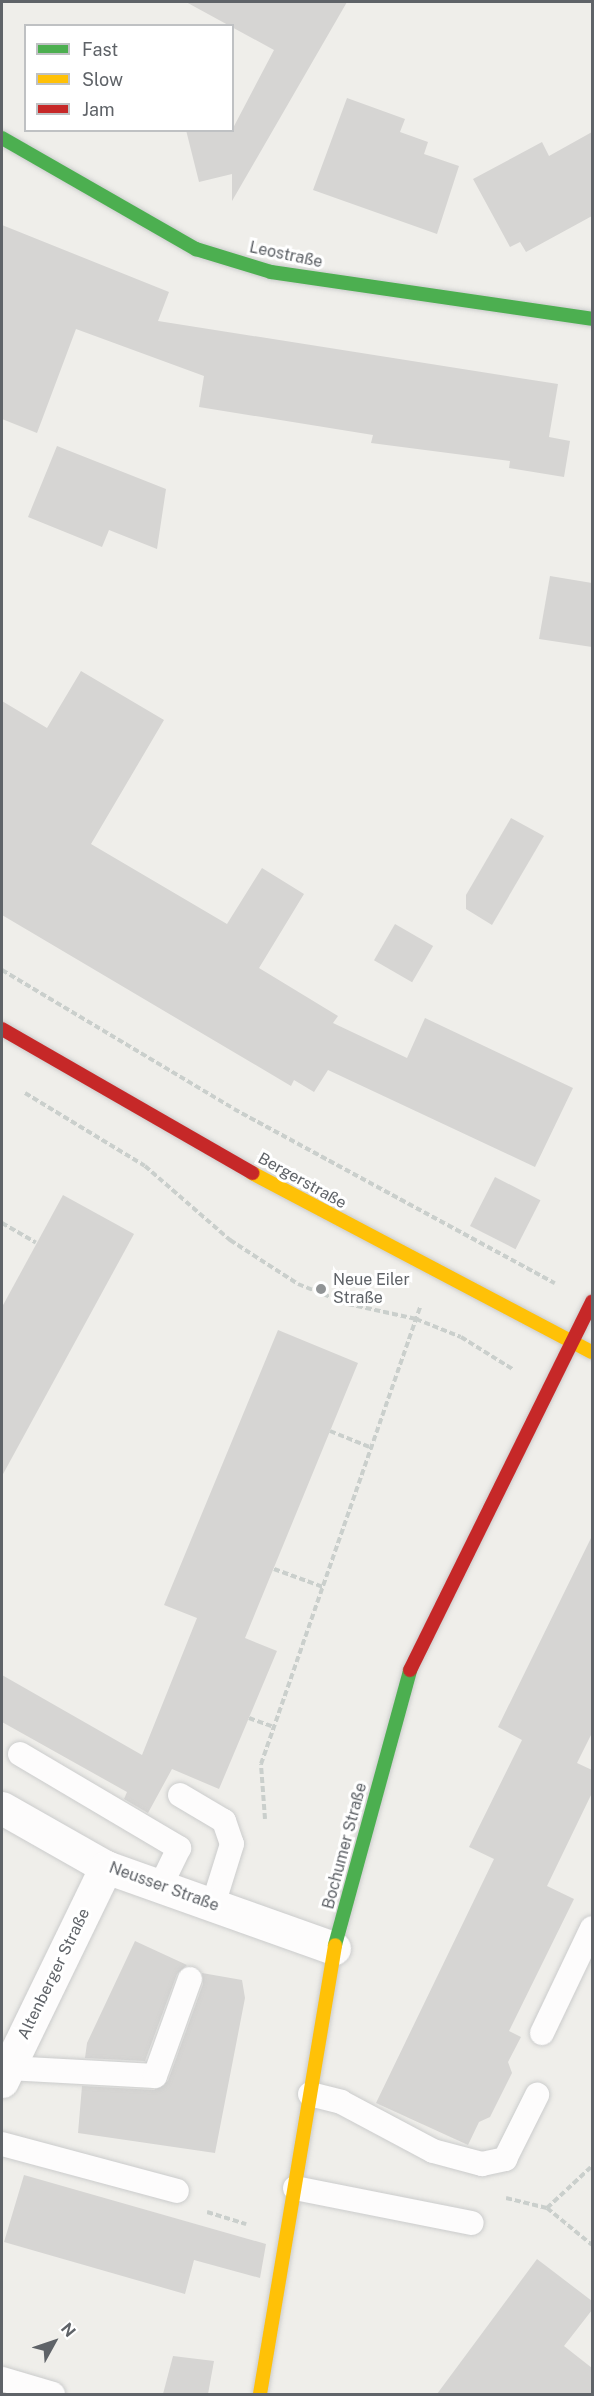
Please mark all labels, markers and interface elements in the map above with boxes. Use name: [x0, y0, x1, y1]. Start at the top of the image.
legend: [24, 24, 234, 132]
text: Fast: [82, 39, 118, 60]
text: Slow: [82, 69, 123, 90]
text: Jam: [82, 99, 115, 120]
street label: Leostraße: [248, 238, 324, 272]
street label: Bergerstraße: [254, 1149, 350, 1213]
place label: Neue Eiler Straße: [333, 1270, 410, 1308]
marker: Neue Eiler Straße: [314, 1282, 328, 1296]
street label: Bochumer Straße: [319, 1781, 371, 1911]
street label: Neusser Straße: [106, 1858, 222, 1916]
street label: Altenberger Straße: [14, 1905, 94, 2043]
north arrow: [24, 2312, 84, 2372]
text: N: [57, 2319, 79, 2341]

